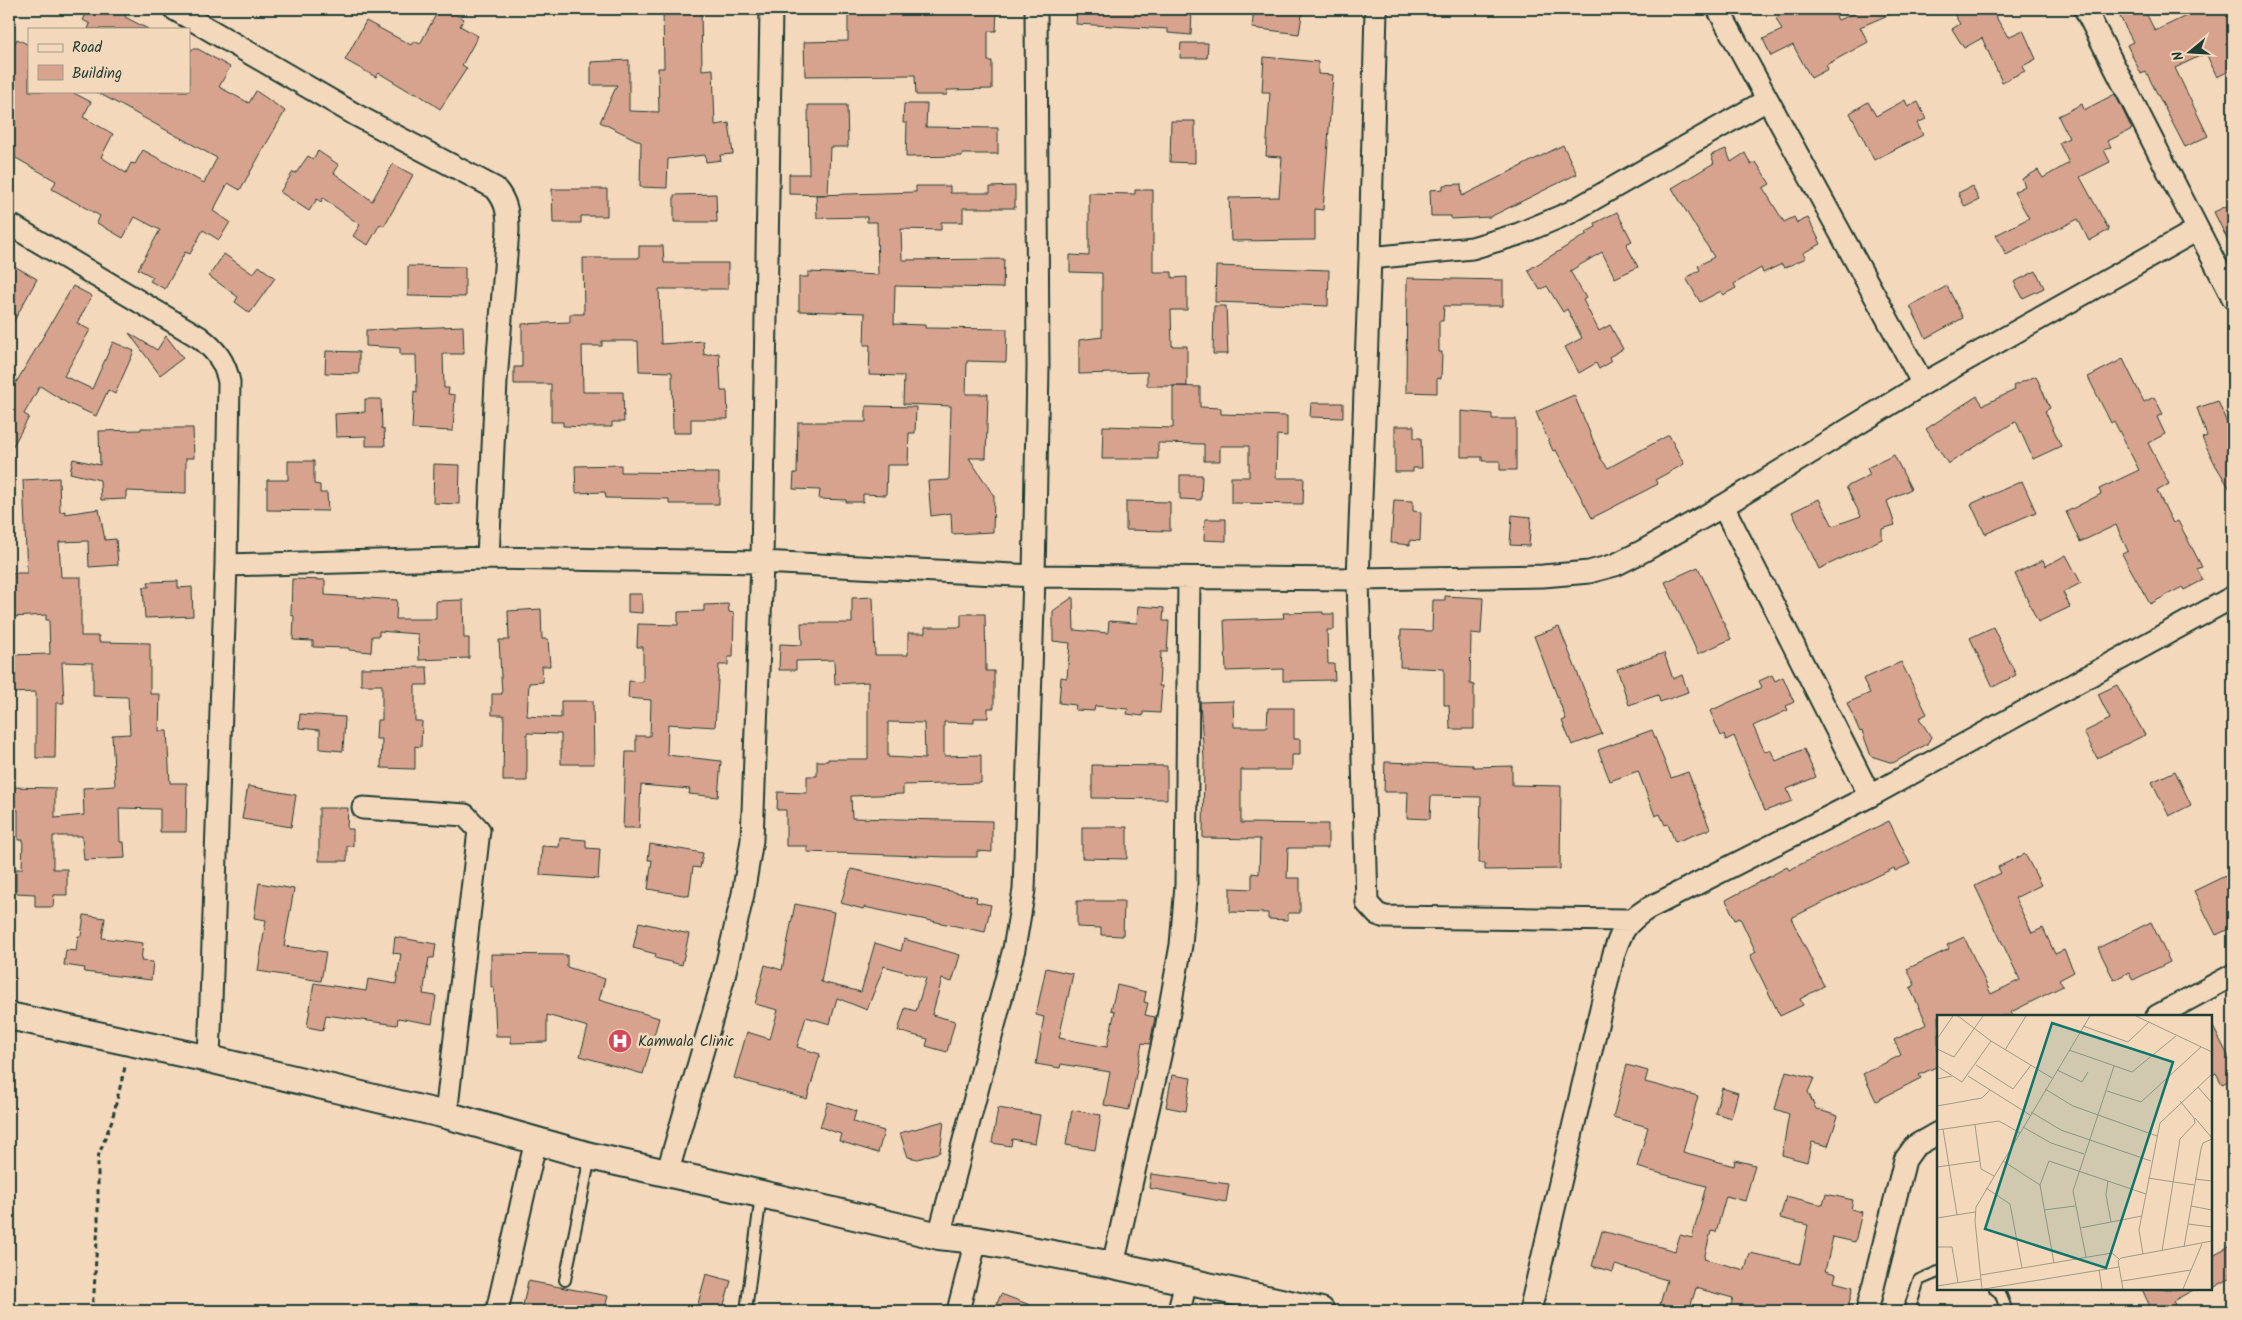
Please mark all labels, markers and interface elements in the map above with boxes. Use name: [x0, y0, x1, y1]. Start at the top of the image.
legend: [28, 28, 190, 92]
north arrow: [2164, 28, 2214, 78]
text: Road: [72, 36, 103, 60]
text: N: [2167, 48, 2190, 63]
text: Building: [72, 62, 122, 86]
inset map: [1937, 1015, 2212, 1290]
hospital icon: Kamwala Clinic: [607, 1028, 633, 1054]
place label: Kamwala Clinic: [638, 1030, 734, 1054]

